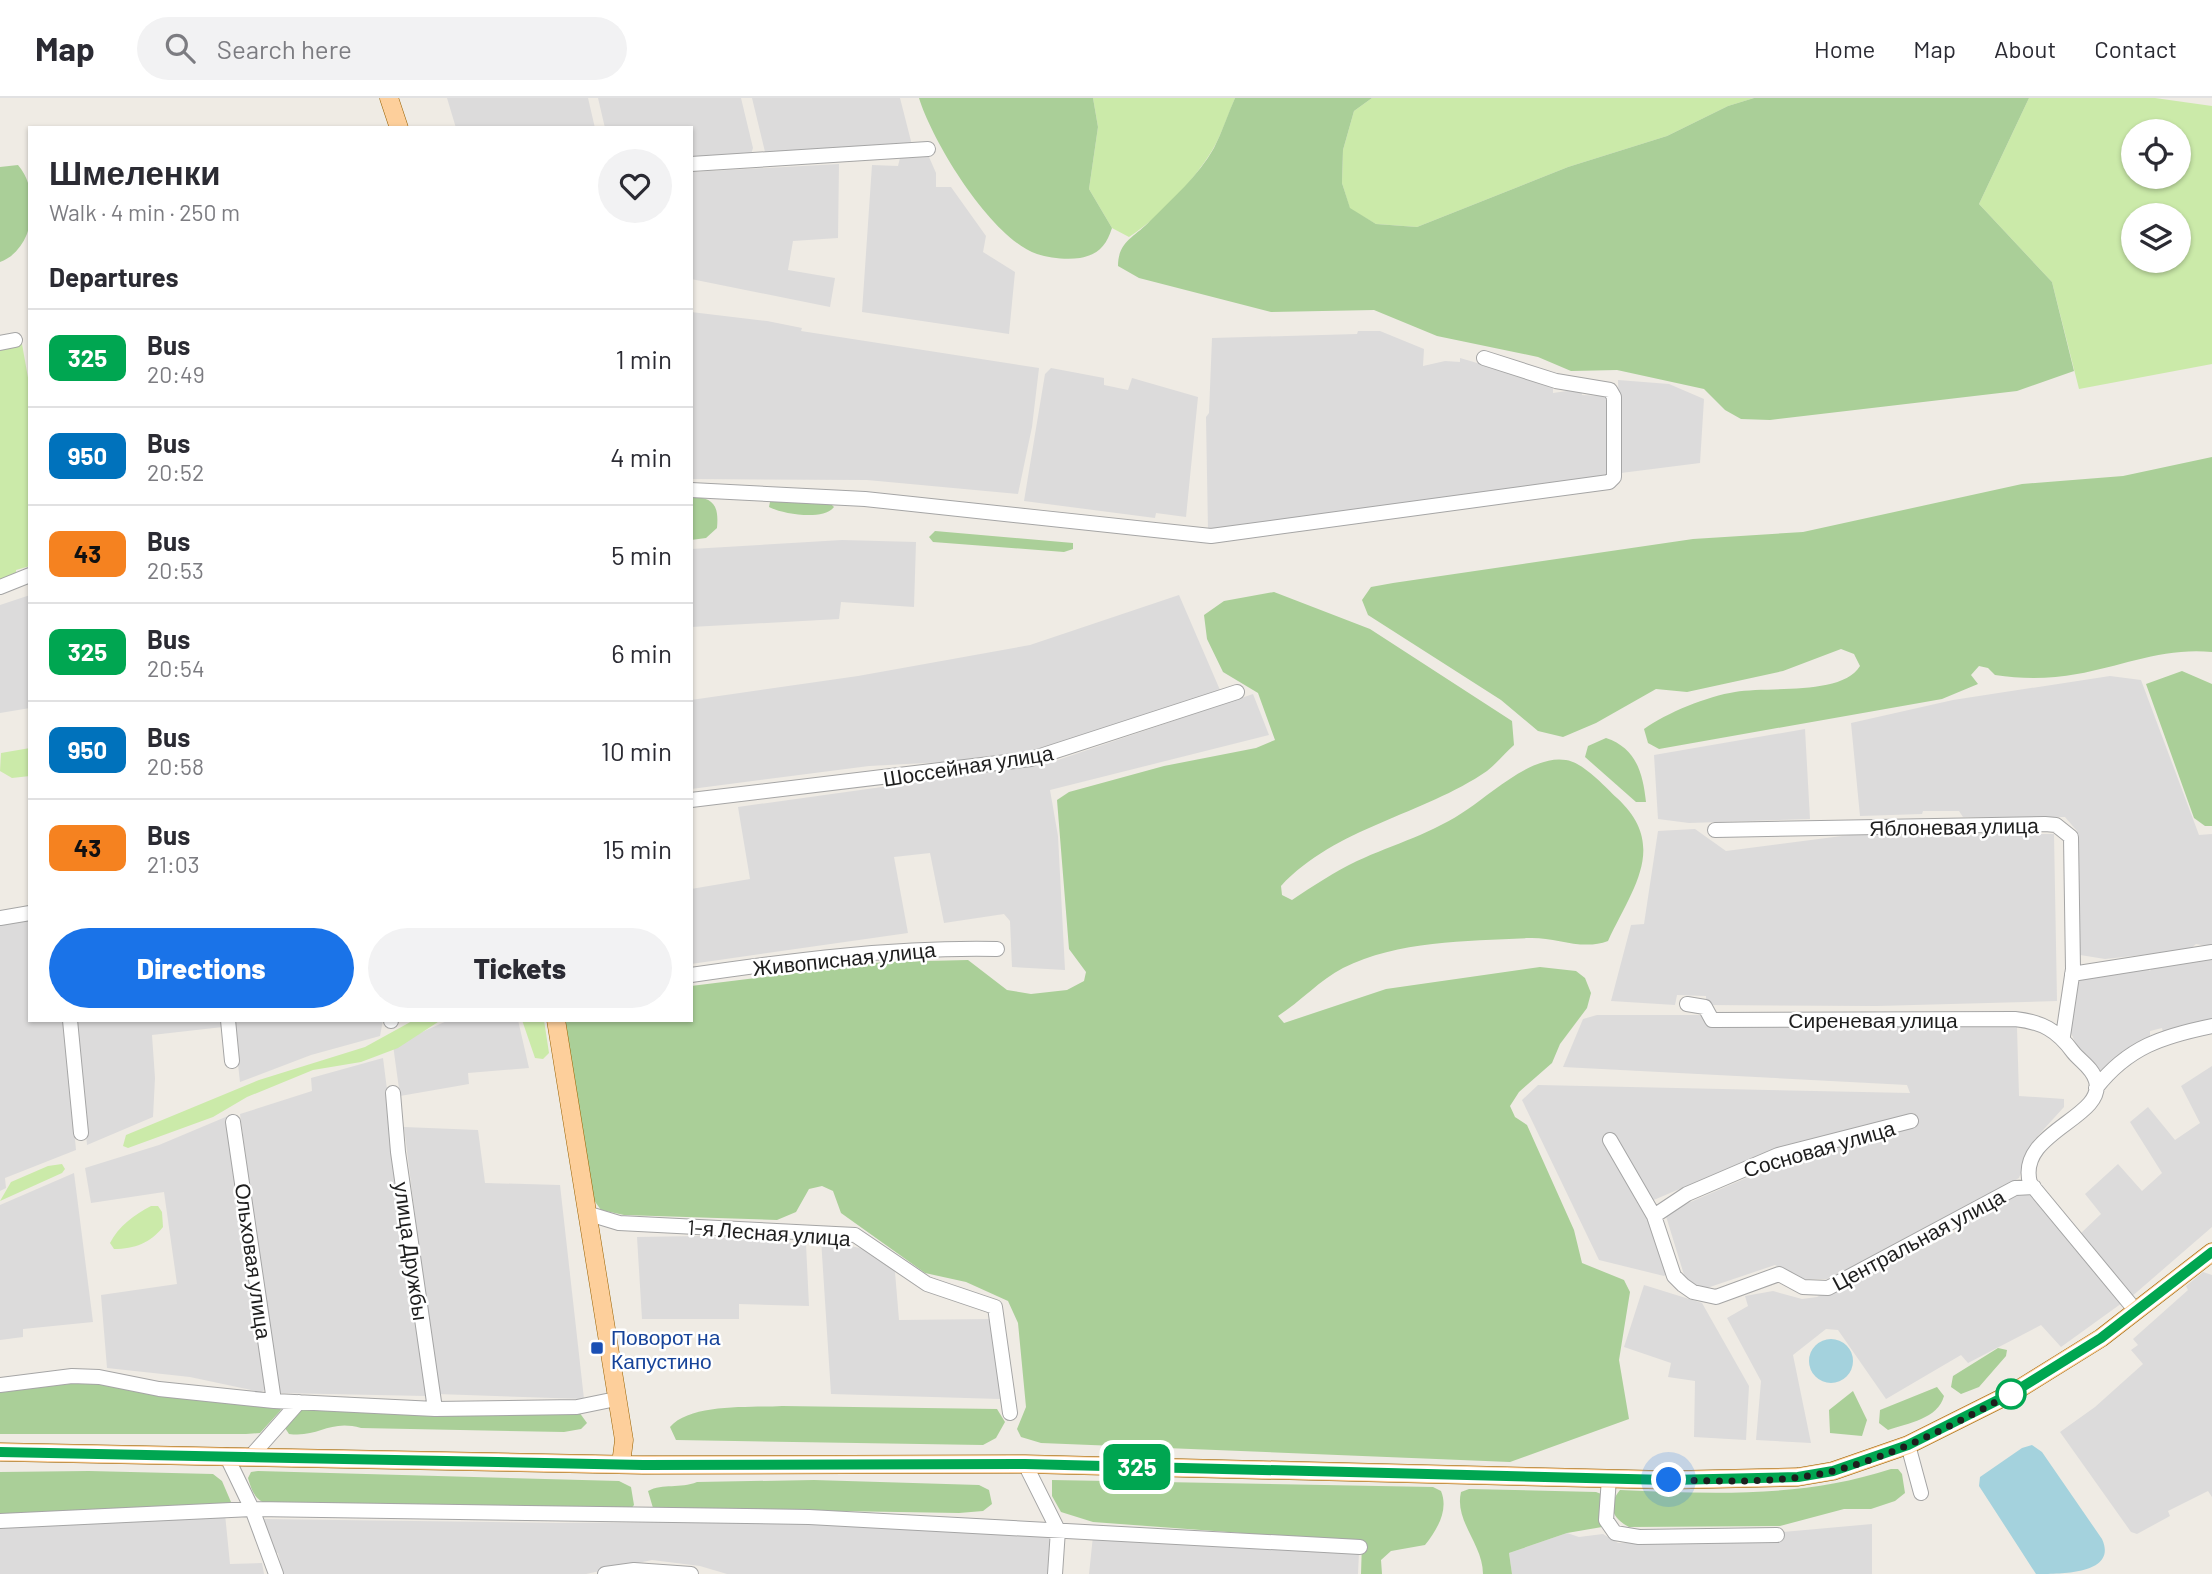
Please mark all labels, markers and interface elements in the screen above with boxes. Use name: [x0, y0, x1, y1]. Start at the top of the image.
search box: [137, 17, 627, 80]
text: Map: [35, 28, 95, 68]
icon: search: [161, 29, 199, 67]
text: Search here: [217, 33, 352, 64]
text: Home: [1814, 34, 1875, 63]
text: Map: [1913, 34, 1956, 63]
text: About: [1994, 34, 2056, 63]
text: Contact: [2094, 34, 2177, 63]
map controls: [2121, 119, 2191, 273]
button: locate: [2121, 119, 2191, 189]
button: heart: [598, 149, 672, 223]
text: Шмеленки: [49, 152, 221, 192]
text: Walk · 4 min · 250 m: [49, 198, 240, 226]
button: layers: [2121, 203, 2191, 273]
text: Departures: [49, 261, 179, 292]
text: Bus: [147, 329, 190, 360]
text: 325: [68, 343, 107, 372]
text: 1 min: [616, 343, 672, 374]
text: 20:49: [147, 360, 205, 388]
text: Bus: [147, 427, 190, 458]
text: 950: [68, 441, 107, 470]
text: 4 min: [610, 441, 672, 472]
text: 20:52: [147, 458, 204, 486]
text: Bus: [147, 525, 190, 556]
text: 43: [74, 539, 101, 568]
text: 5 min: [611, 539, 672, 570]
text: 20:53: [147, 556, 204, 584]
text: Bus: [147, 623, 190, 654]
text: 325: [68, 637, 107, 666]
text: 6 min: [611, 637, 672, 668]
text: 20:54: [147, 654, 205, 682]
text: Bus: [147, 721, 190, 752]
text: 950: [68, 735, 107, 764]
text: 10 min: [601, 735, 672, 766]
street label: Шоссейная улица: [881, 739, 1055, 791]
text: 20:58: [147, 752, 204, 780]
street label: Яблоневая улица: [1869, 812, 2039, 840]
text: Bus: [147, 819, 190, 850]
text: 43: [74, 833, 101, 862]
text: 15 min: [602, 833, 672, 864]
text: 21:03: [147, 850, 200, 878]
button: Directions: [49, 928, 354, 1008]
button: Tickets: [368, 928, 672, 1008]
street label: Живописная улица: [751, 936, 937, 980]
street label: Сиреневая улица: [1788, 1007, 1958, 1032]
street label: Сосновая улица: [1740, 1114, 1898, 1182]
street label: улица Дружбы: [390, 1180, 434, 1322]
street label: Ольховая улица: [231, 1181, 277, 1341]
street label: Центральная улица: [1828, 1183, 2009, 1295]
street label: 1-я Лесная улица: [686, 1214, 852, 1250]
place label: Поворот на Капустино: [611, 1324, 721, 1373]
marker: Поворот на Капустино: [589, 1340, 605, 1356]
unlabelled marker: [1996, 1379, 2026, 1409]
line badge: 325: [1097, 1444, 1177, 1490]
text: 325: [1117, 1452, 1157, 1481]
your location: [1651, 1462, 1686, 1497]

